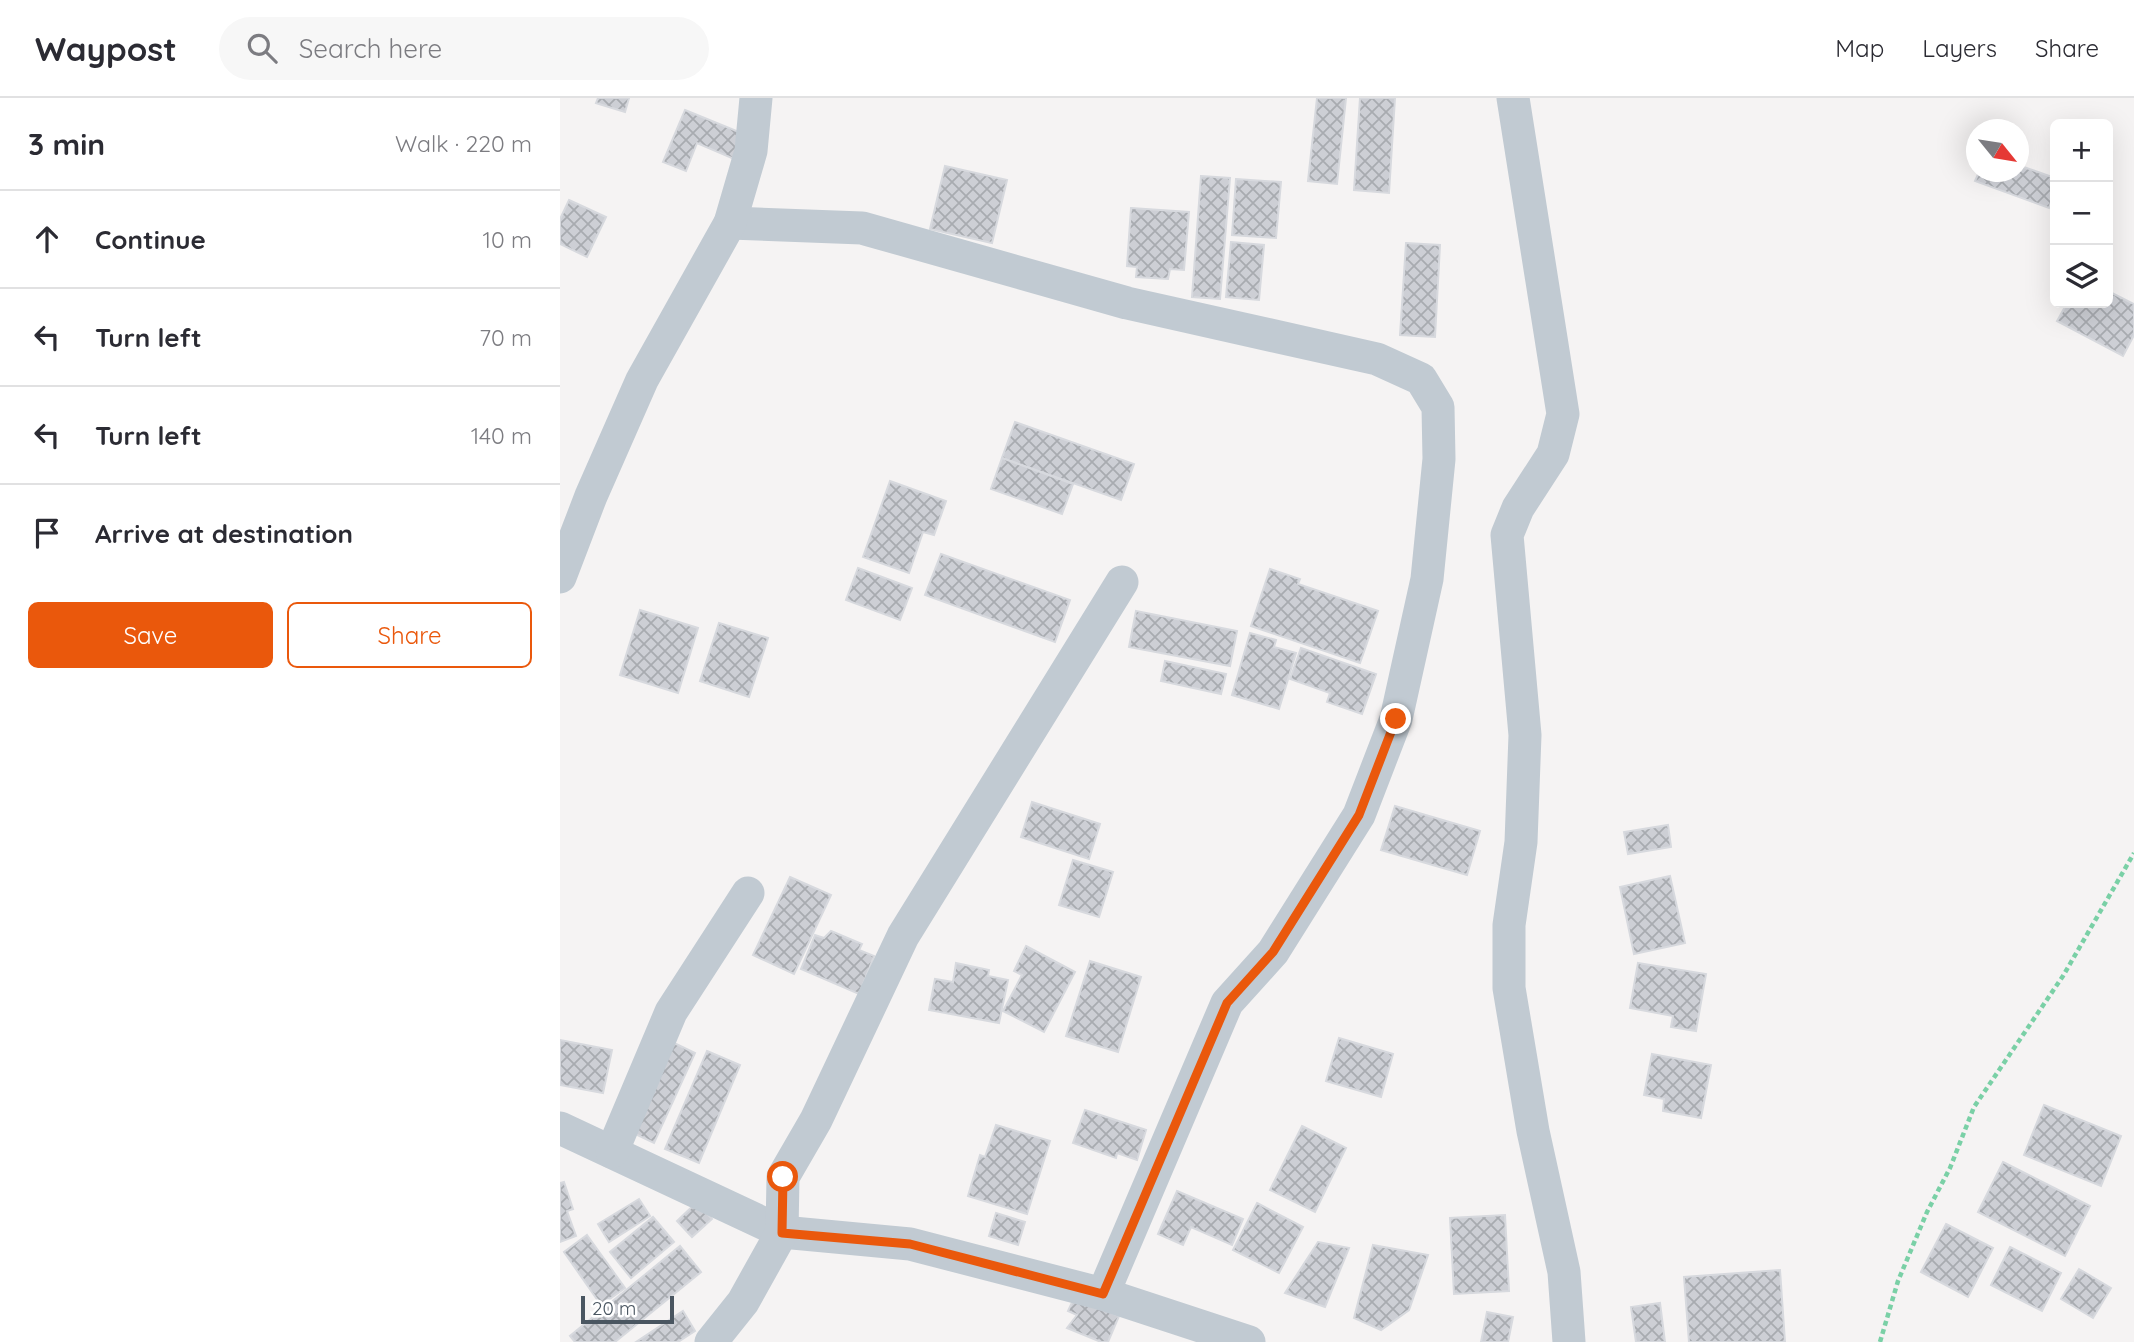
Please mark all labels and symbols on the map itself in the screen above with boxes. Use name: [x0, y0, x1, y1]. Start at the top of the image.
north arrow: [1966, 119, 2029, 182]
route end: [1380, 703, 1411, 734]
route start: [767, 1161, 798, 1192]
scale bar: [581, 1293, 674, 1325]

